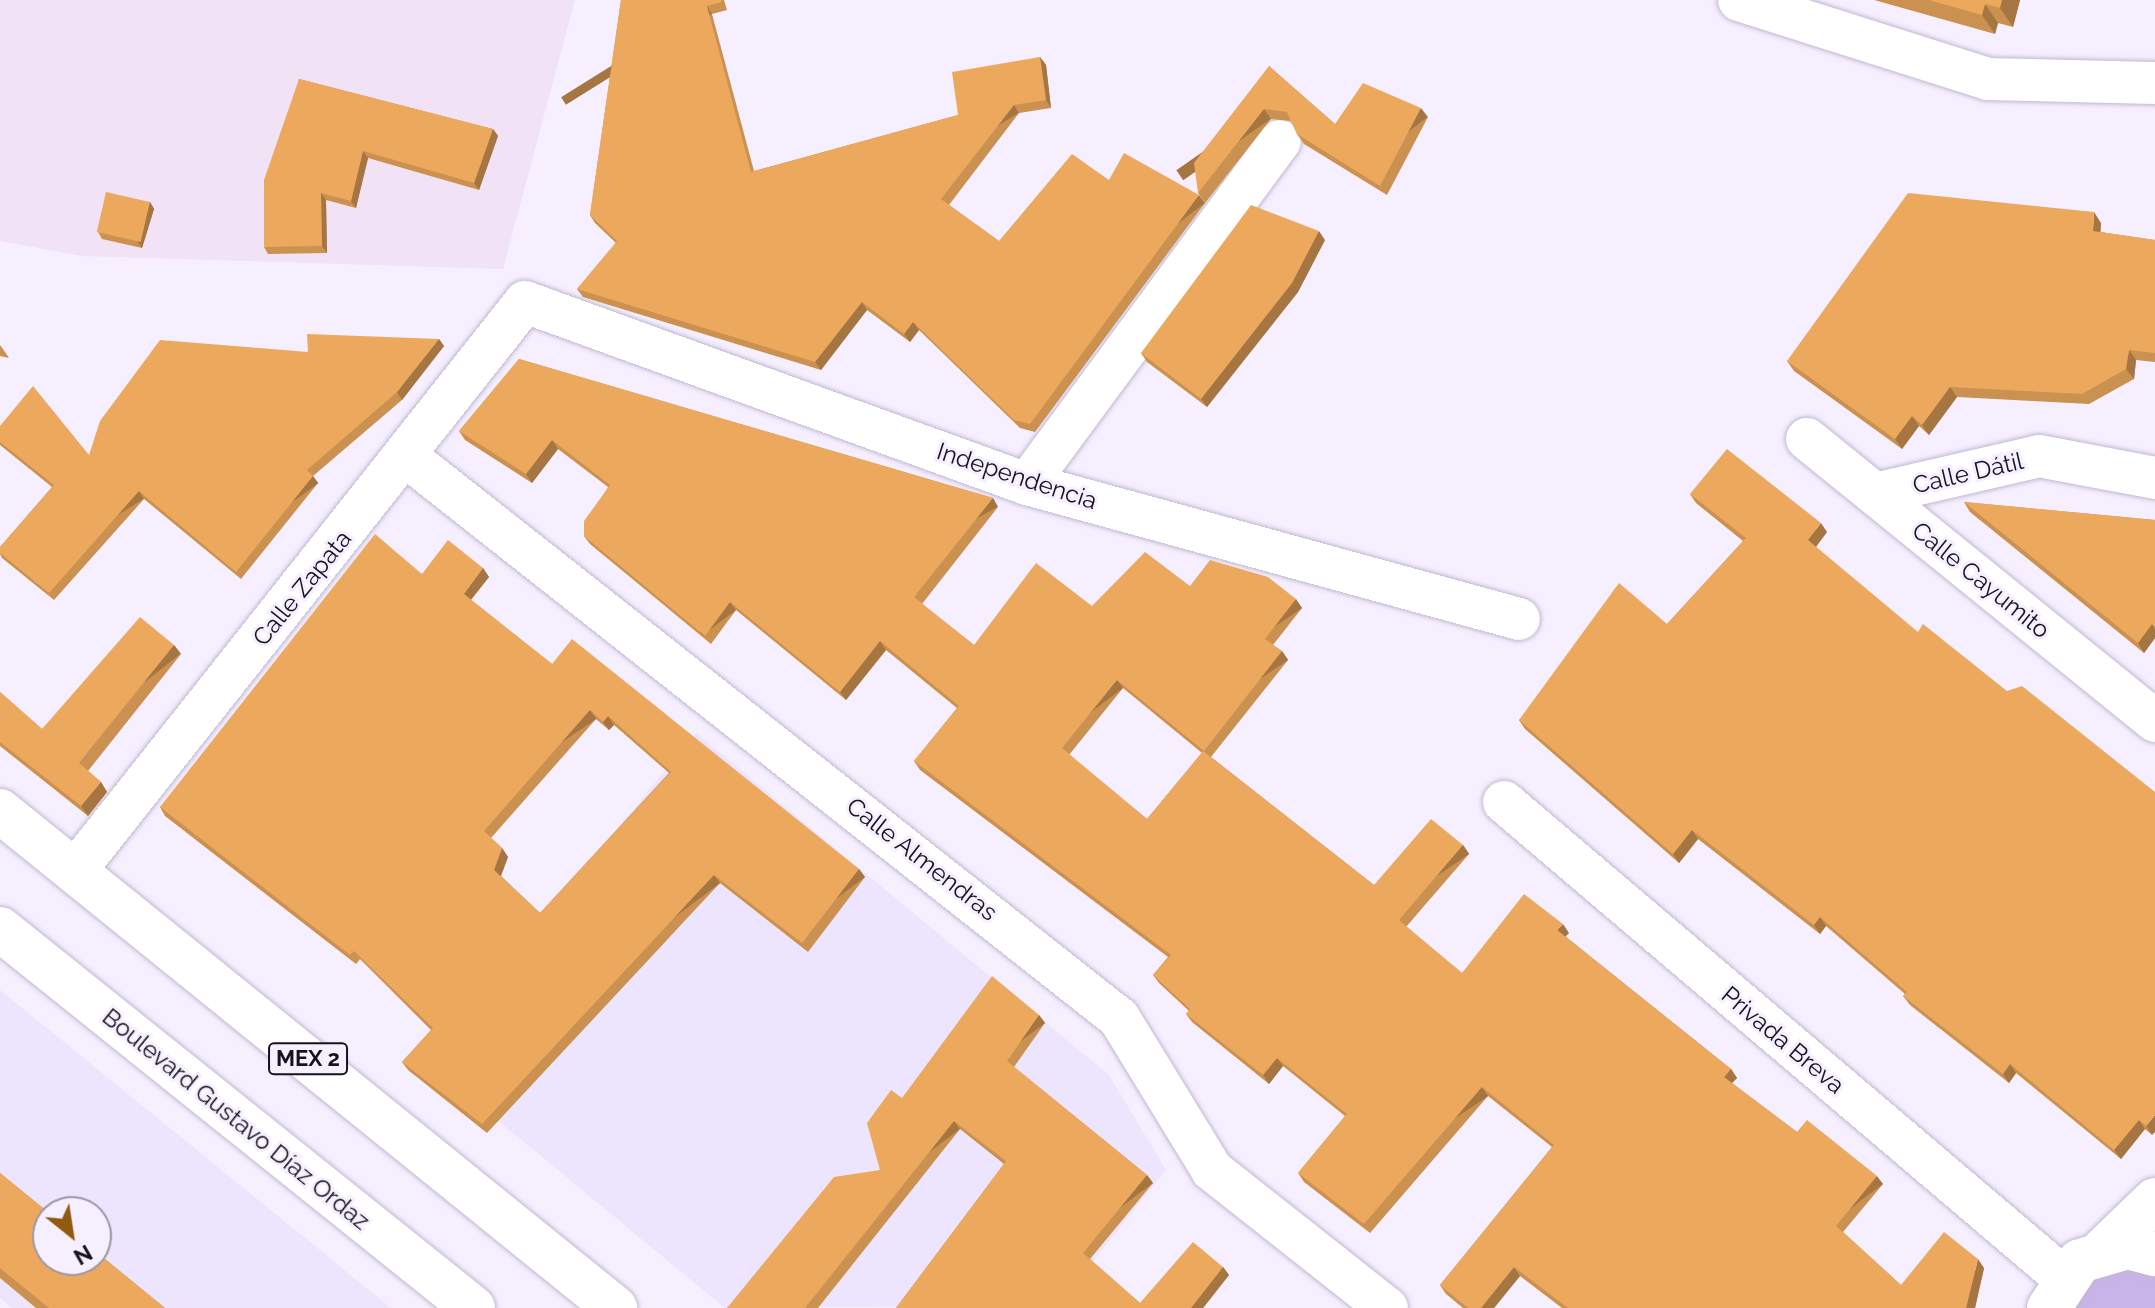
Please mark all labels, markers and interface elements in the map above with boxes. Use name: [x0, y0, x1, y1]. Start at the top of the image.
street label: Independencia: [933, 437, 1101, 515]
street label: Calle Dátil: [1910, 446, 2026, 500]
street label: Calle Cayumito: [1906, 516, 2056, 644]
street label: Calle Zapata: [247, 525, 357, 651]
street label: Calle Almendras: [841, 791, 1003, 927]
street label: Privada Breva: [1716, 980, 1850, 1100]
street label: Boulevard Gustavo Díaz Ordaz: [97, 1002, 375, 1236]
road number: MEX 2: [266, 1041, 350, 1077]
north arrow: [32, 1196, 112, 1276]
text: N: [69, 1240, 97, 1271]

